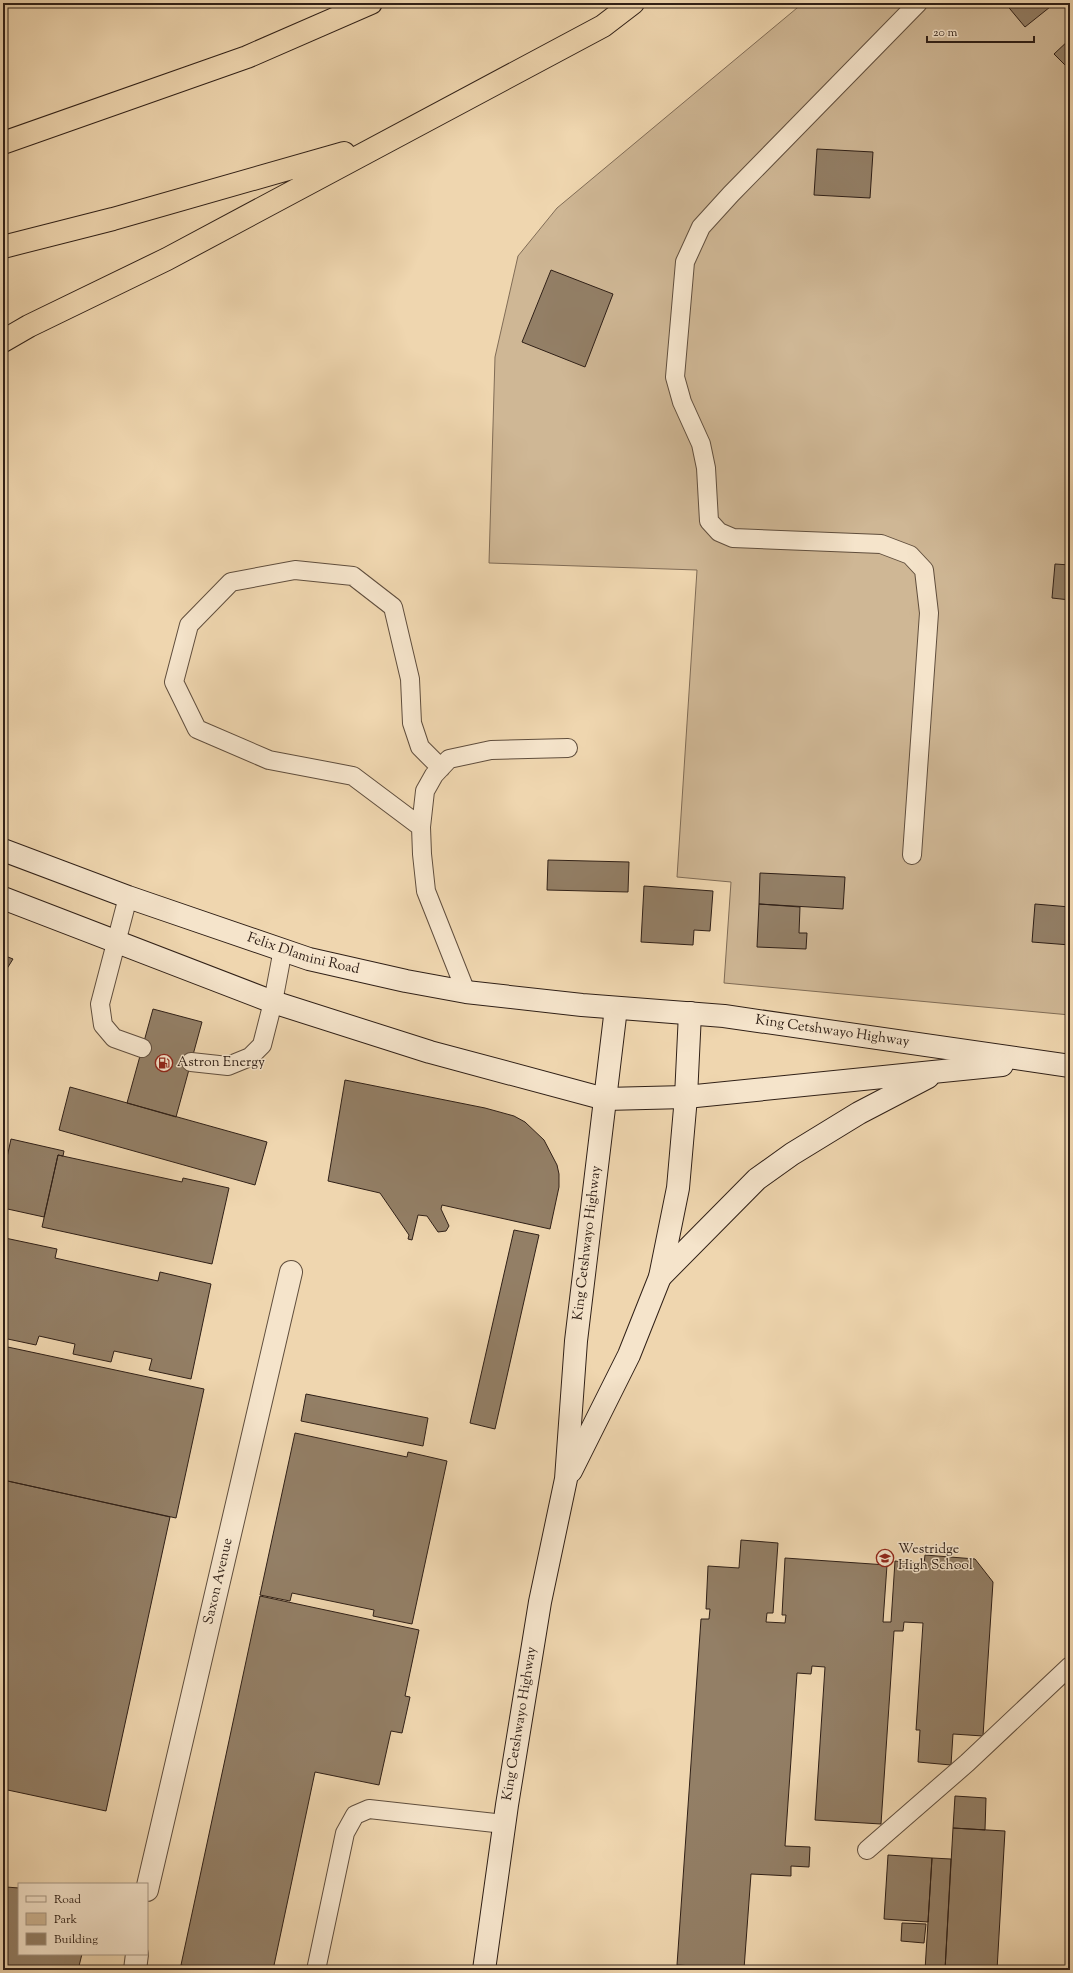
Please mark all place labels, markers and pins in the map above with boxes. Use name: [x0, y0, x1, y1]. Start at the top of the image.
fuel station icon: Astron Energy: [154, 1053, 174, 1073]
place label: Astron Energy: [177, 1053, 265, 1073]
place label: Westridge High School: [898, 1540, 973, 1576]
school or university icon: Westridge High School: [875, 1548, 895, 1568]

